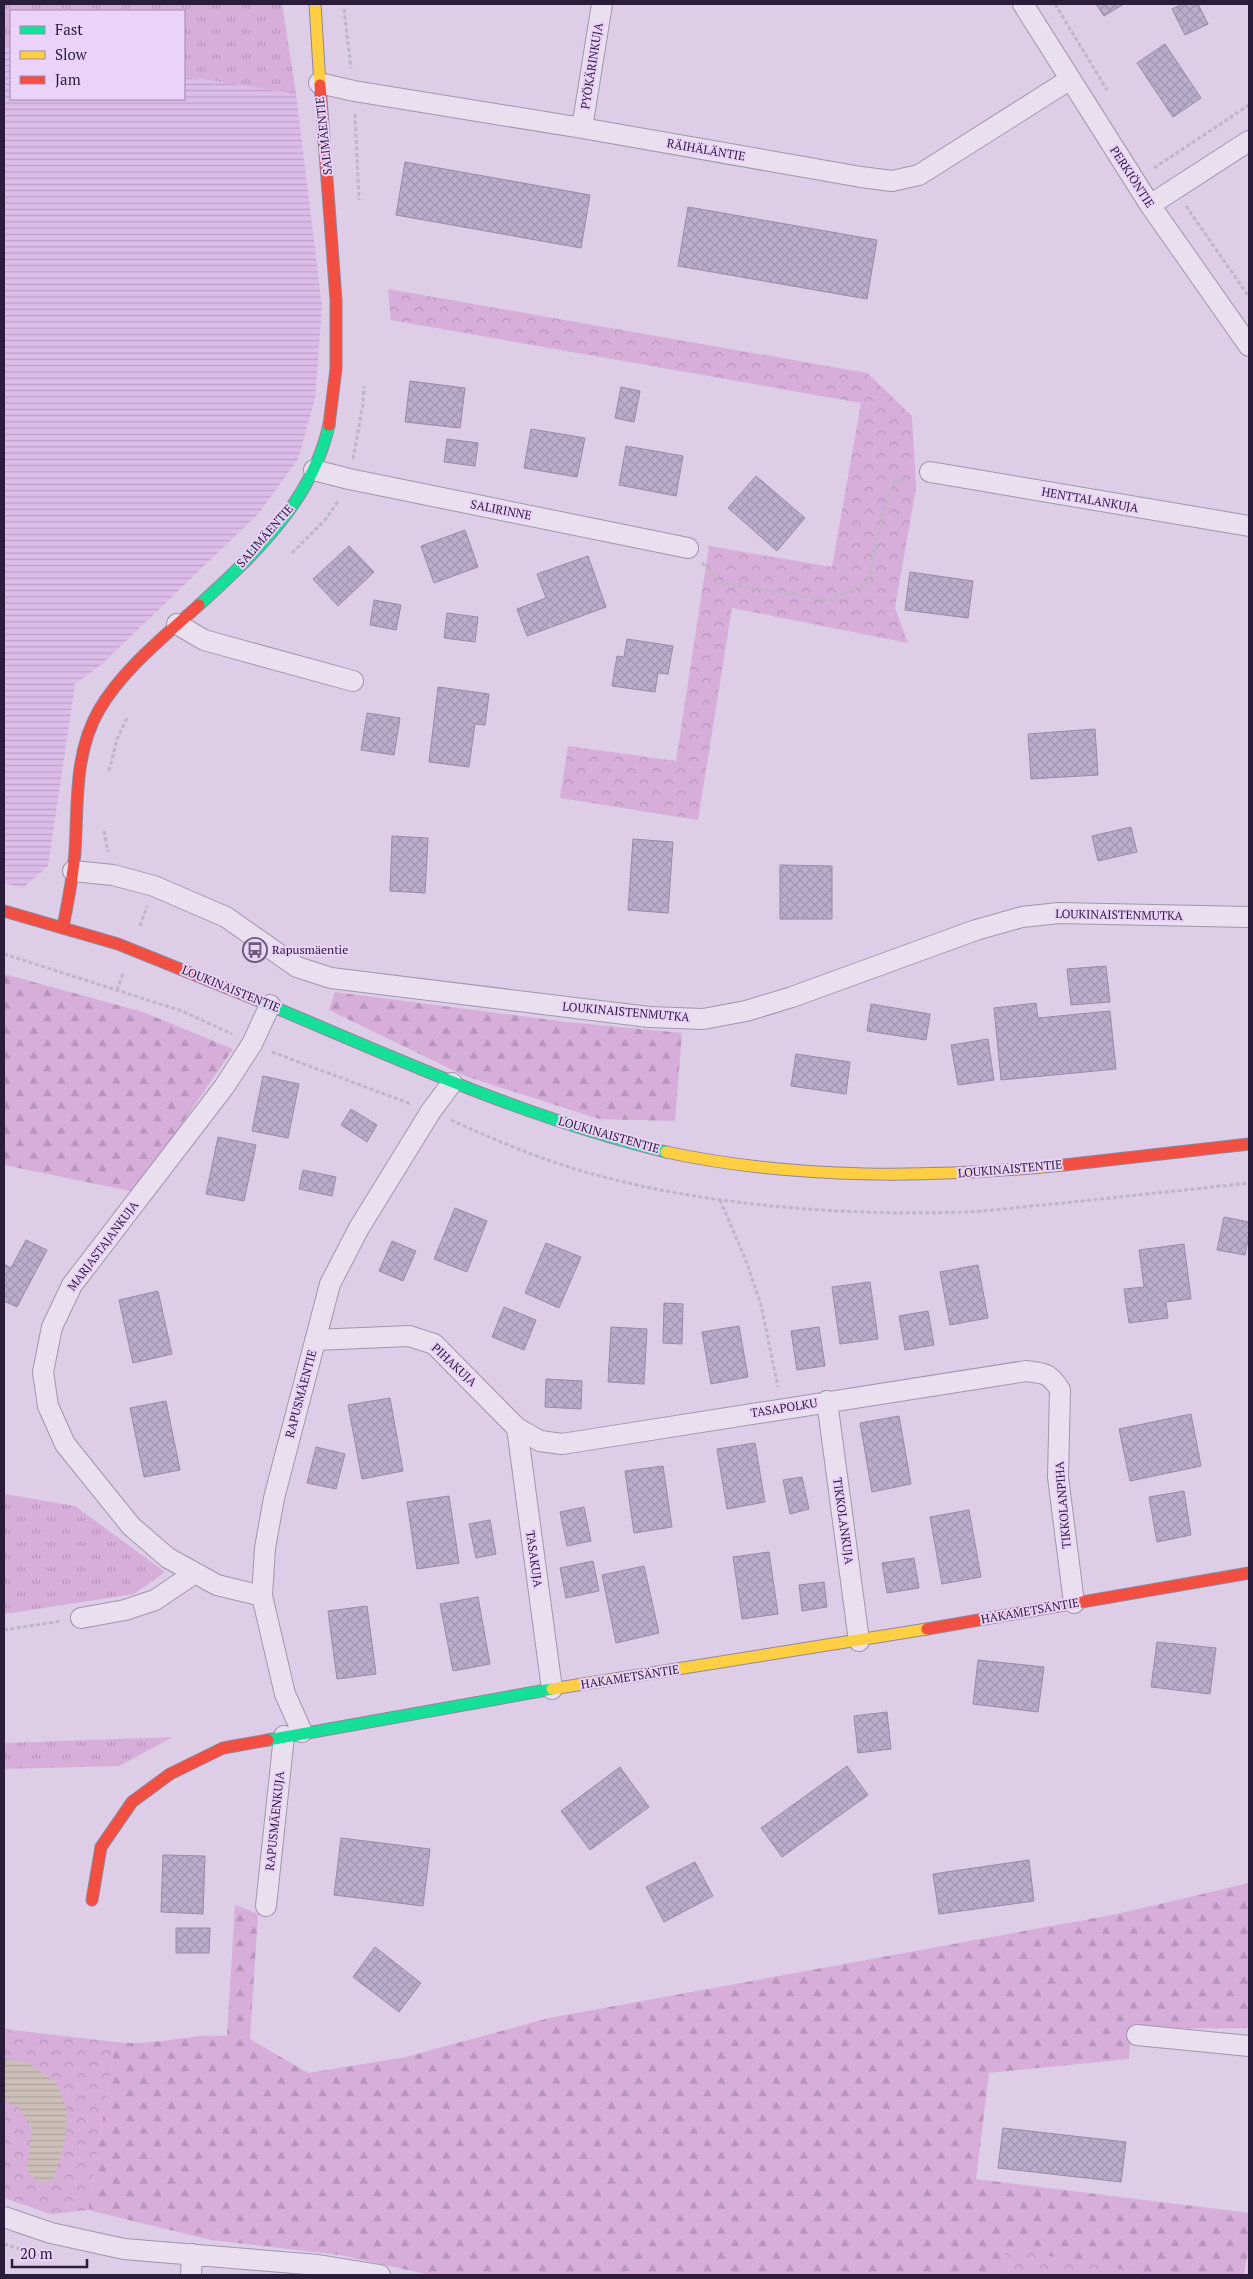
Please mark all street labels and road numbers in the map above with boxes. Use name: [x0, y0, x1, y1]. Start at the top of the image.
street label: PYÖKÄRINKUJA: [577, 21, 606, 110]
street label: SALIMÄENTIE: [312, 96, 335, 176]
street label: RÄIHÄLÄNTIE: [666, 135, 746, 164]
street label: PERKIÖNTIE: [1107, 143, 1158, 210]
street label: HENTTALANKUJA: [1040, 484, 1141, 516]
street label: SALIRINNE: [469, 496, 533, 523]
street label: SALIMÄENTIE: [233, 501, 296, 570]
street label: LOUKINAISTENMUTKA: [1055, 906, 1184, 923]
street label: LOUKINAISTENTIE: [180, 962, 283, 1015]
street label: LOUKINAISTENMUTKA: [562, 998, 691, 1025]
street label: LOUKINAISTENTIE: [557, 1113, 662, 1156]
street label: LOUKINAISTENTIE: [957, 1156, 1063, 1181]
street label: MARJASTAJANKUJA: [64, 1197, 142, 1294]
street label: PIHAKUJA: [429, 1340, 481, 1390]
street label: RAPUSMÄENTIE: [282, 1348, 319, 1440]
street label: TASAPOLKU: [749, 1395, 818, 1420]
street label: TIKKOLANPIHA: [1051, 1460, 1074, 1549]
street label: TIKKOLANKUJA: [830, 1477, 857, 1566]
street label: TASAKUJA: [523, 1529, 546, 1589]
street label: HAKAMETSÄNTIE: [980, 1594, 1080, 1627]
street label: HAKAMETSÄNTIE: [580, 1661, 680, 1692]
street label: RAPUSMÄENKUJA: [262, 1770, 287, 1871]

